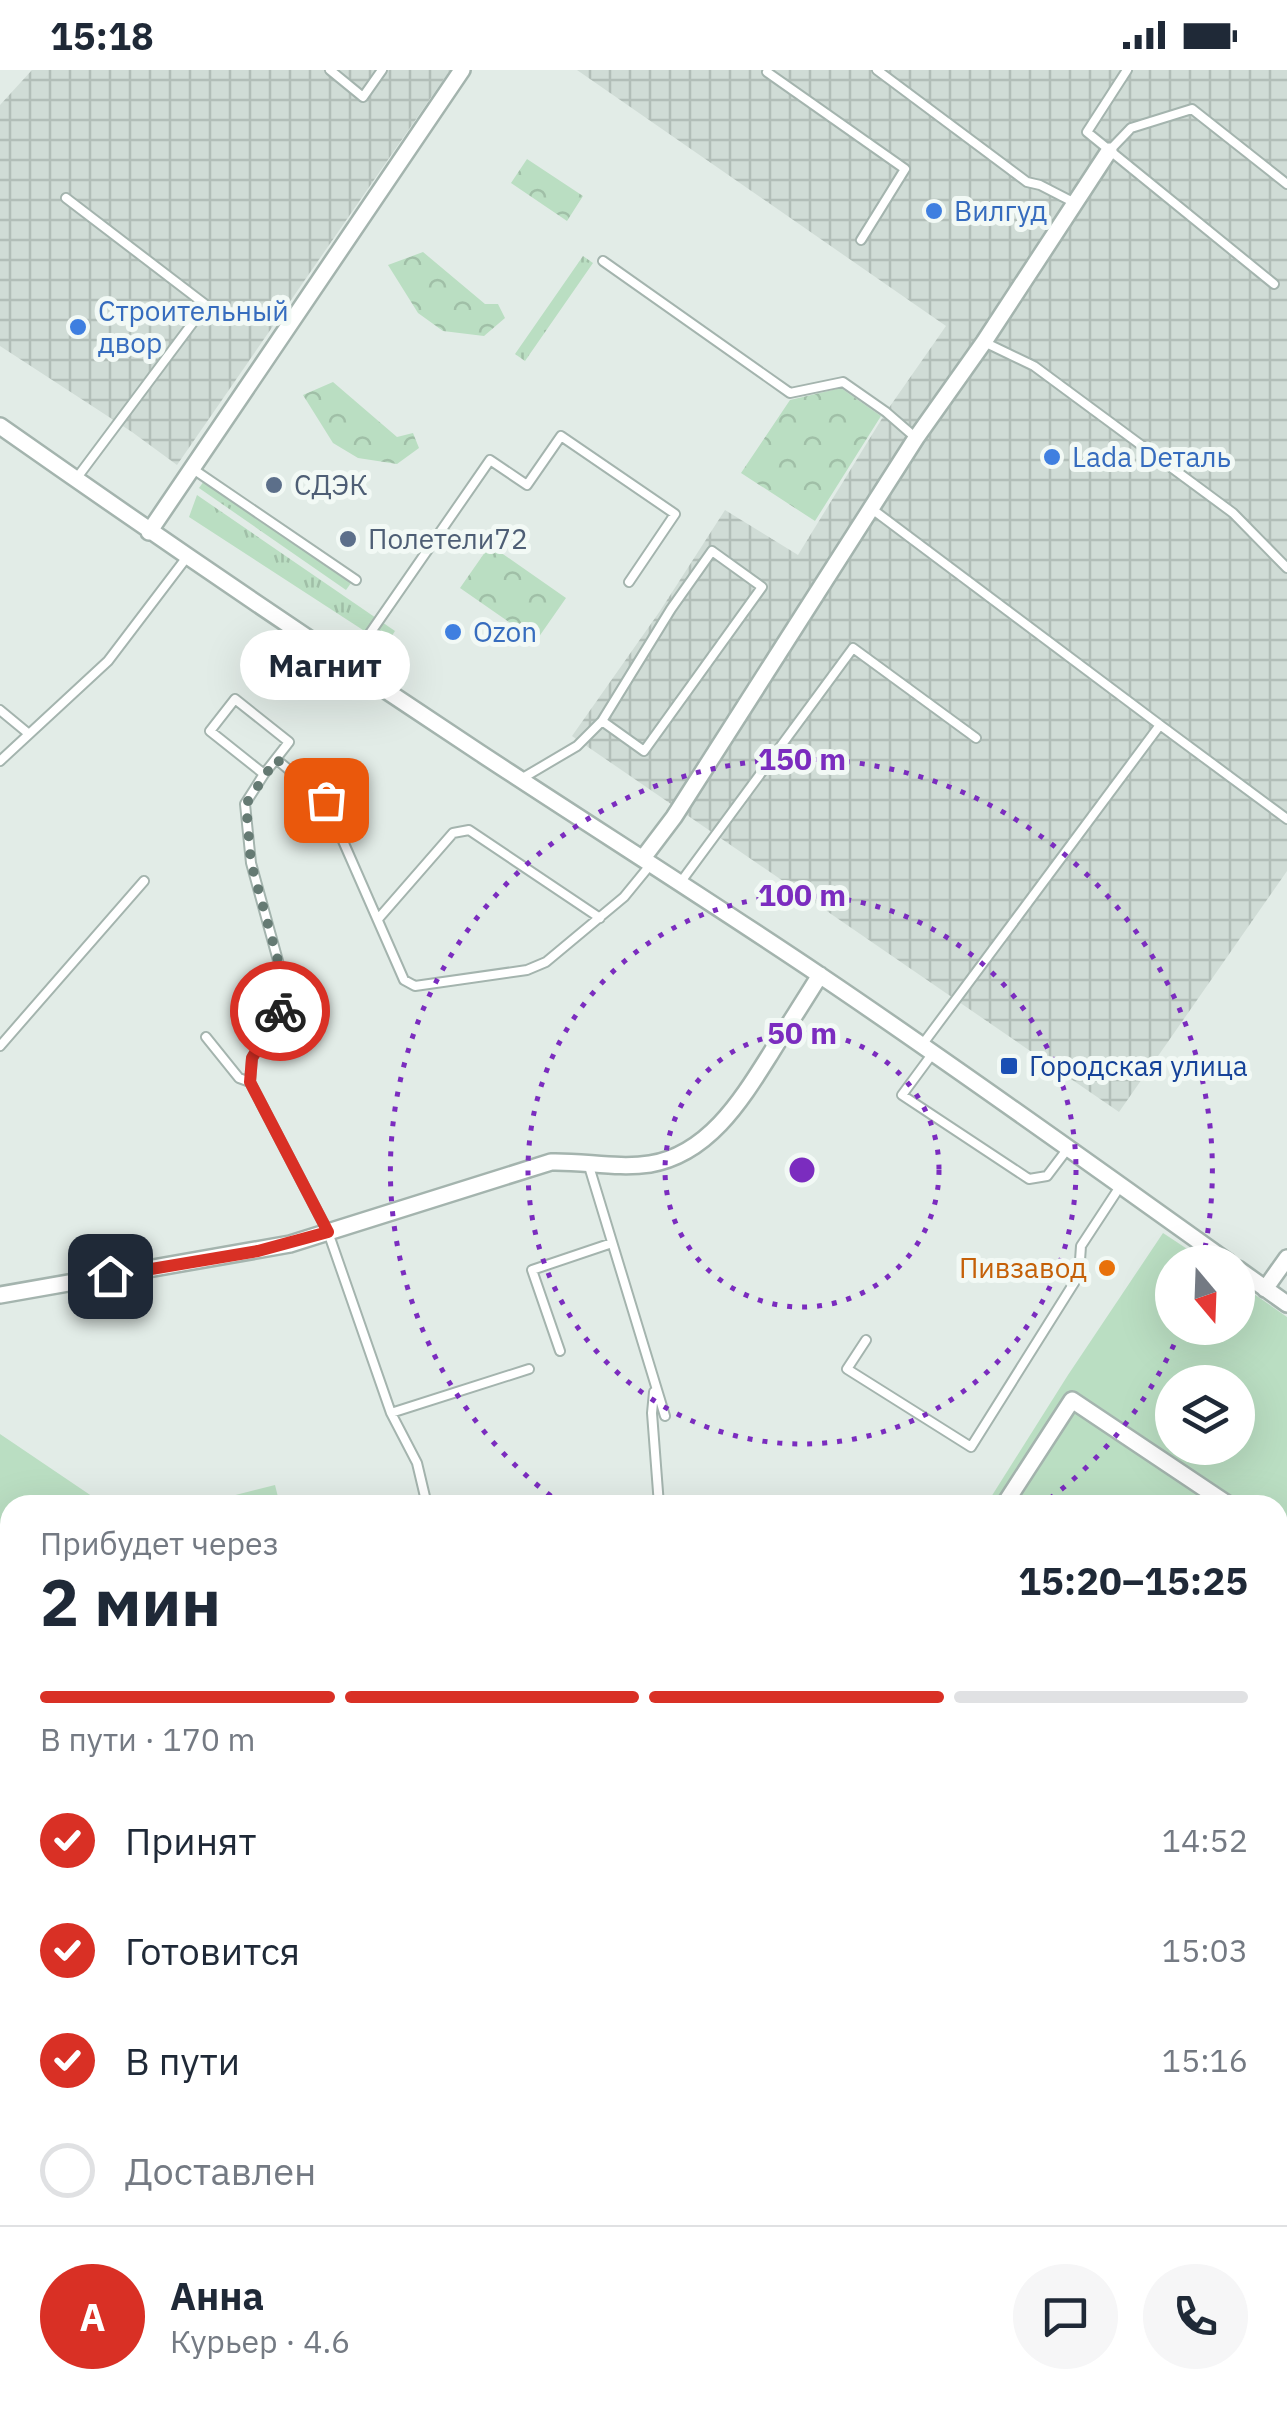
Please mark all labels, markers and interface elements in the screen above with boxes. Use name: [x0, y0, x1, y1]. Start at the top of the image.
text: 15:18: [50, 11, 154, 60]
place label: Вилгуд: [954, 192, 1047, 229]
marker: Вилгуд: [923, 200, 945, 222]
place label: Строительный двор: [98, 292, 289, 361]
marker: Строительный двор: [67, 316, 89, 338]
place label: Lada Dеталь: [1072, 438, 1231, 475]
marker: Lada Dеталь: [1041, 446, 1063, 468]
place label: СДЭК: [294, 466, 368, 503]
marker: СДЭК: [263, 474, 285, 496]
place label: Полетели72: [368, 520, 528, 557]
marker: Полетели72: [337, 528, 359, 550]
place label: Ozon: [473, 613, 537, 650]
marker: Ozon: [442, 621, 464, 643]
callout: Магнит: [241, 630, 411, 700]
text: Магнит: [268, 644, 382, 686]
text: 150 m: [758, 739, 846, 778]
pin: [284, 758, 369, 843]
icon: bag: [299, 773, 354, 828]
text: 100 m: [758, 875, 846, 914]
courier: [230, 961, 330, 1061]
icon: bike: [253, 984, 308, 1039]
text: 50 m: [767, 1013, 837, 1052]
place label: Городская улица: [1029, 1047, 1248, 1084]
marker: Городская улица: [998, 1055, 1020, 1077]
centre of rings: [784, 1152, 820, 1188]
pin: [68, 1234, 153, 1319]
north arrow: [1155, 1245, 1255, 1345]
map controls: [1155, 1245, 1255, 1465]
icon: home: [83, 1249, 138, 1304]
place label: Пивзавод: [959, 1249, 1087, 1286]
marker: Пивзавод: [1096, 1257, 1118, 1279]
button: layers: [1155, 1365, 1255, 1465]
text: Прибудет через: [40, 1522, 279, 1564]
text: 15:20–15:25: [1018, 1556, 1248, 1605]
text: 2 мин: [40, 1559, 221, 1644]
text: В пути · 170 m: [40, 1718, 256, 1760]
icon: check: [40, 1813, 95, 1868]
text: Принят: [125, 1816, 256, 1865]
text: 14:52: [1162, 1819, 1248, 1861]
icon: check: [40, 1923, 95, 1978]
text: Готовится: [125, 1926, 300, 1975]
text: 15:03: [1162, 1929, 1248, 1971]
icon: check: [40, 2033, 95, 2088]
text: В пути: [125, 2036, 240, 2085]
text: 15:16: [1162, 2039, 1248, 2081]
text: Доставлен: [125, 2146, 316, 2195]
button: chat: [1013, 2264, 1118, 2369]
button: phone: [1143, 2264, 1248, 2369]
text: Анна: [170, 2271, 264, 2320]
text: А: [79, 2292, 106, 2341]
text: Курьер · 4.6: [170, 2320, 350, 2362]

